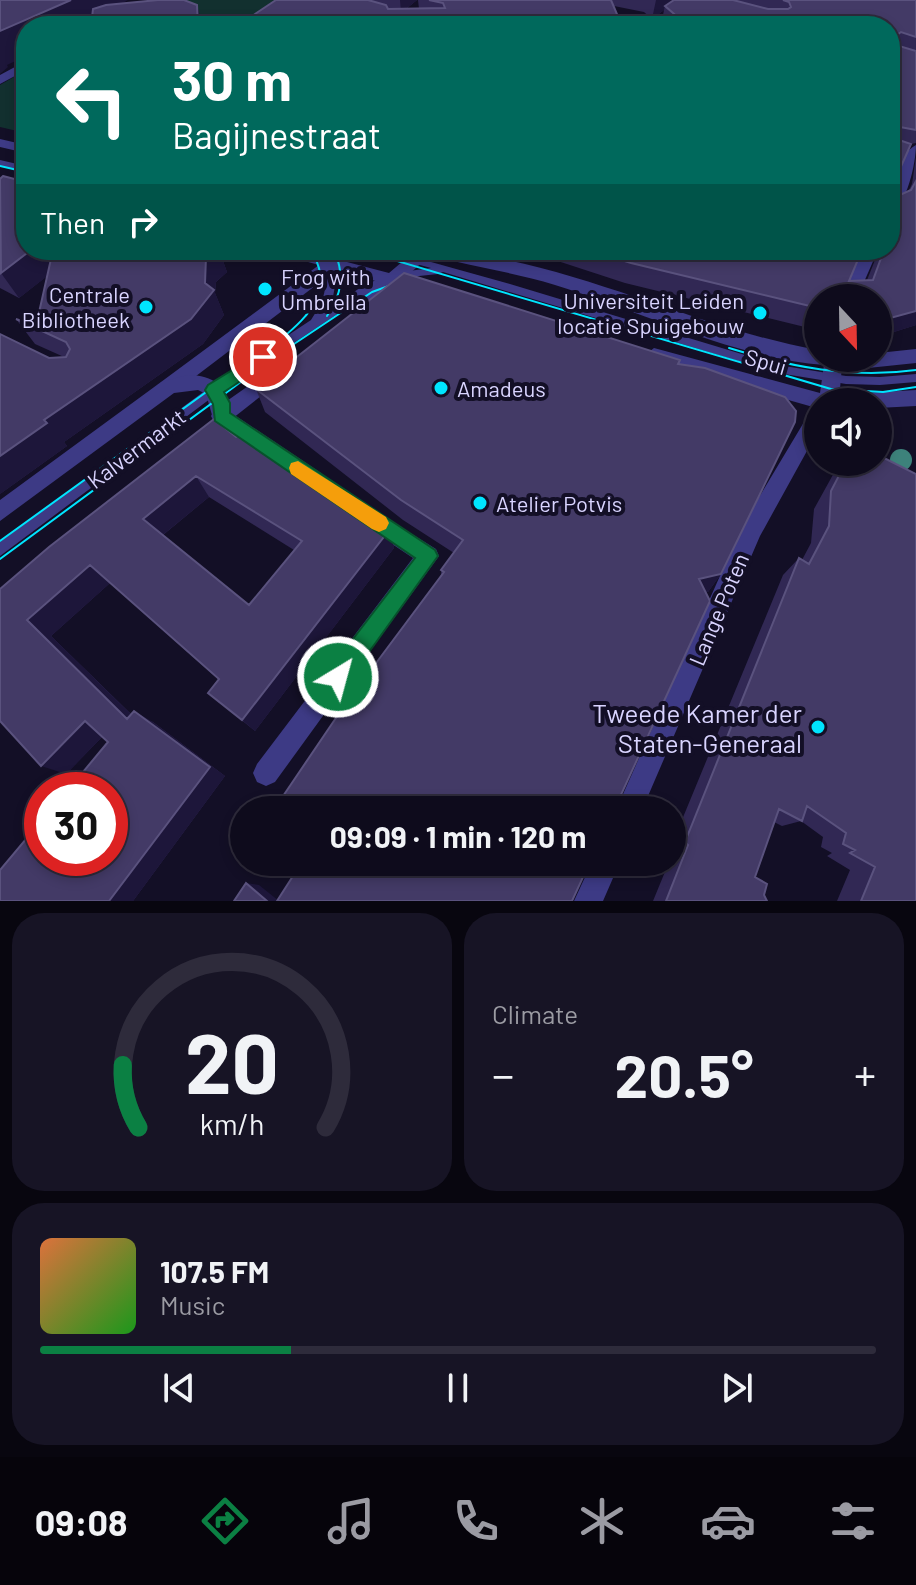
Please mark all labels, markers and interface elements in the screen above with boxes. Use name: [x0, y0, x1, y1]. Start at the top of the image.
text: 30 m: [172, 45, 292, 112]
icon: left: [40, 48, 144, 152]
text: Bagijnestraat: [172, 113, 381, 156]
icon: right: [121, 200, 165, 244]
text: Then: [40, 204, 105, 240]
place label: Frog with Umbrella: [281, 263, 371, 314]
marker: Frog with Umbrella: [256, 280, 274, 298]
place label: Centrale Bibliotheek: [22, 281, 130, 332]
north arrow: [804, 284, 892, 372]
map controls: [804, 284, 892, 476]
place label: Universiteit Leiden locatie Spuigebouw: [557, 287, 744, 338]
marker: Centrale Bibliotheek: [137, 298, 155, 316]
marker: Universiteit Leiden locatie Spuigebouw: [751, 304, 769, 322]
pin: [229, 323, 297, 391]
icon: arrive: [241, 335, 285, 379]
street label: Spui: [742, 343, 790, 379]
place label: Amadeus: [457, 375, 546, 401]
marker: Amadeus: [432, 379, 450, 397]
button: sound: [804, 388, 892, 476]
street label: Kalvermarkt: [82, 403, 190, 493]
place label: Atelier Potvis: [496, 490, 622, 516]
marker: Atelier Potvis: [471, 494, 489, 512]
street label: Lange Poten: [683, 549, 753, 669]
position arrow: [296, 635, 380, 719]
place label: Tweede Kamer der Staten-Generaal: [592, 697, 803, 758]
marker: Tweede Kamer der Staten-Generaal: [809, 718, 827, 736]
speed limit sign: 30: [24, 772, 128, 876]
text: 09:09 · 1 min · 120 m: [330, 818, 586, 854]
text: Climate: [492, 998, 578, 1029]
text: 20: [185, 1011, 279, 1111]
text: 20.5°: [615, 1038, 753, 1110]
text: −: [492, 1047, 514, 1100]
text: +: [854, 1047, 876, 1100]
text: km/h: [200, 1106, 264, 1141]
text: 107.5 FM: [160, 1253, 269, 1289]
text: Music: [160, 1289, 225, 1320]
icon: previous: [157, 1366, 201, 1410]
icon: pause: [436, 1366, 480, 1410]
icon: next: [715, 1366, 759, 1410]
icon: directions: [197, 1493, 253, 1549]
icon: music: [323, 1493, 379, 1549]
icon: phone: [448, 1493, 504, 1549]
icon: climate: [574, 1493, 630, 1549]
icon: car: [700, 1493, 756, 1549]
icon: filters: [825, 1493, 881, 1549]
text: 09:08: [35, 1500, 128, 1543]

